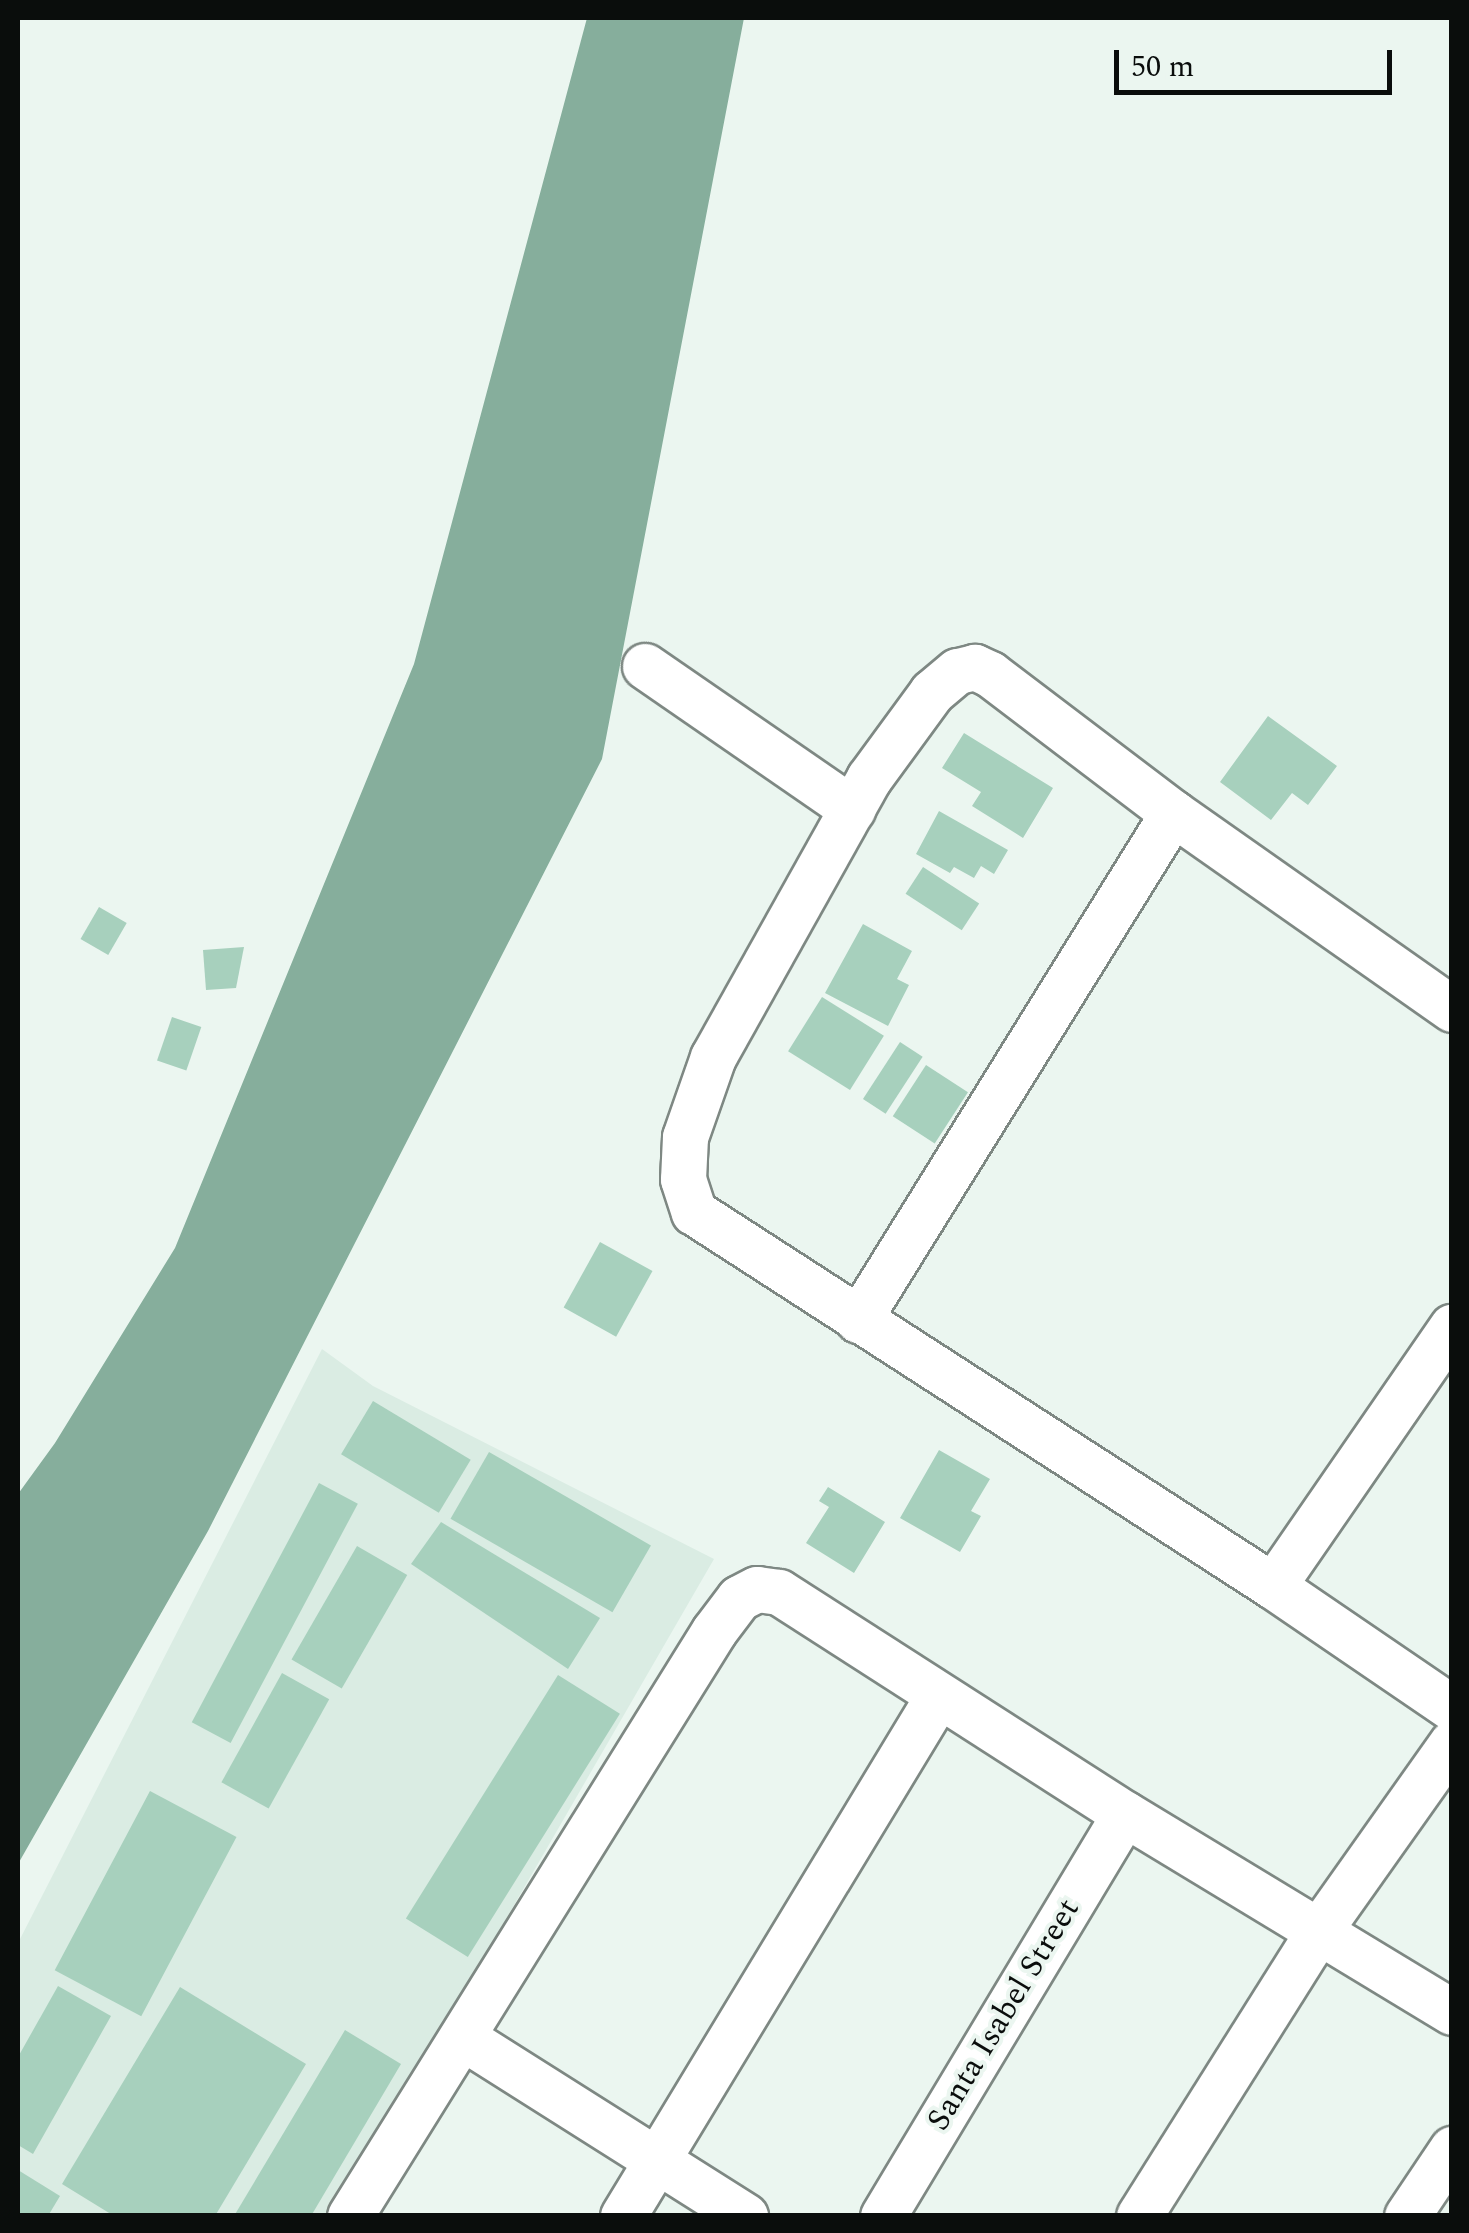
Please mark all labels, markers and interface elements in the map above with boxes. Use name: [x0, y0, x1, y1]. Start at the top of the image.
scale bar: [1119, 30, 1396, 92]
text: 50 m: [1131, 44, 1194, 90]
street label: Santa Isabel Street: [920, 1892, 1088, 2138]

